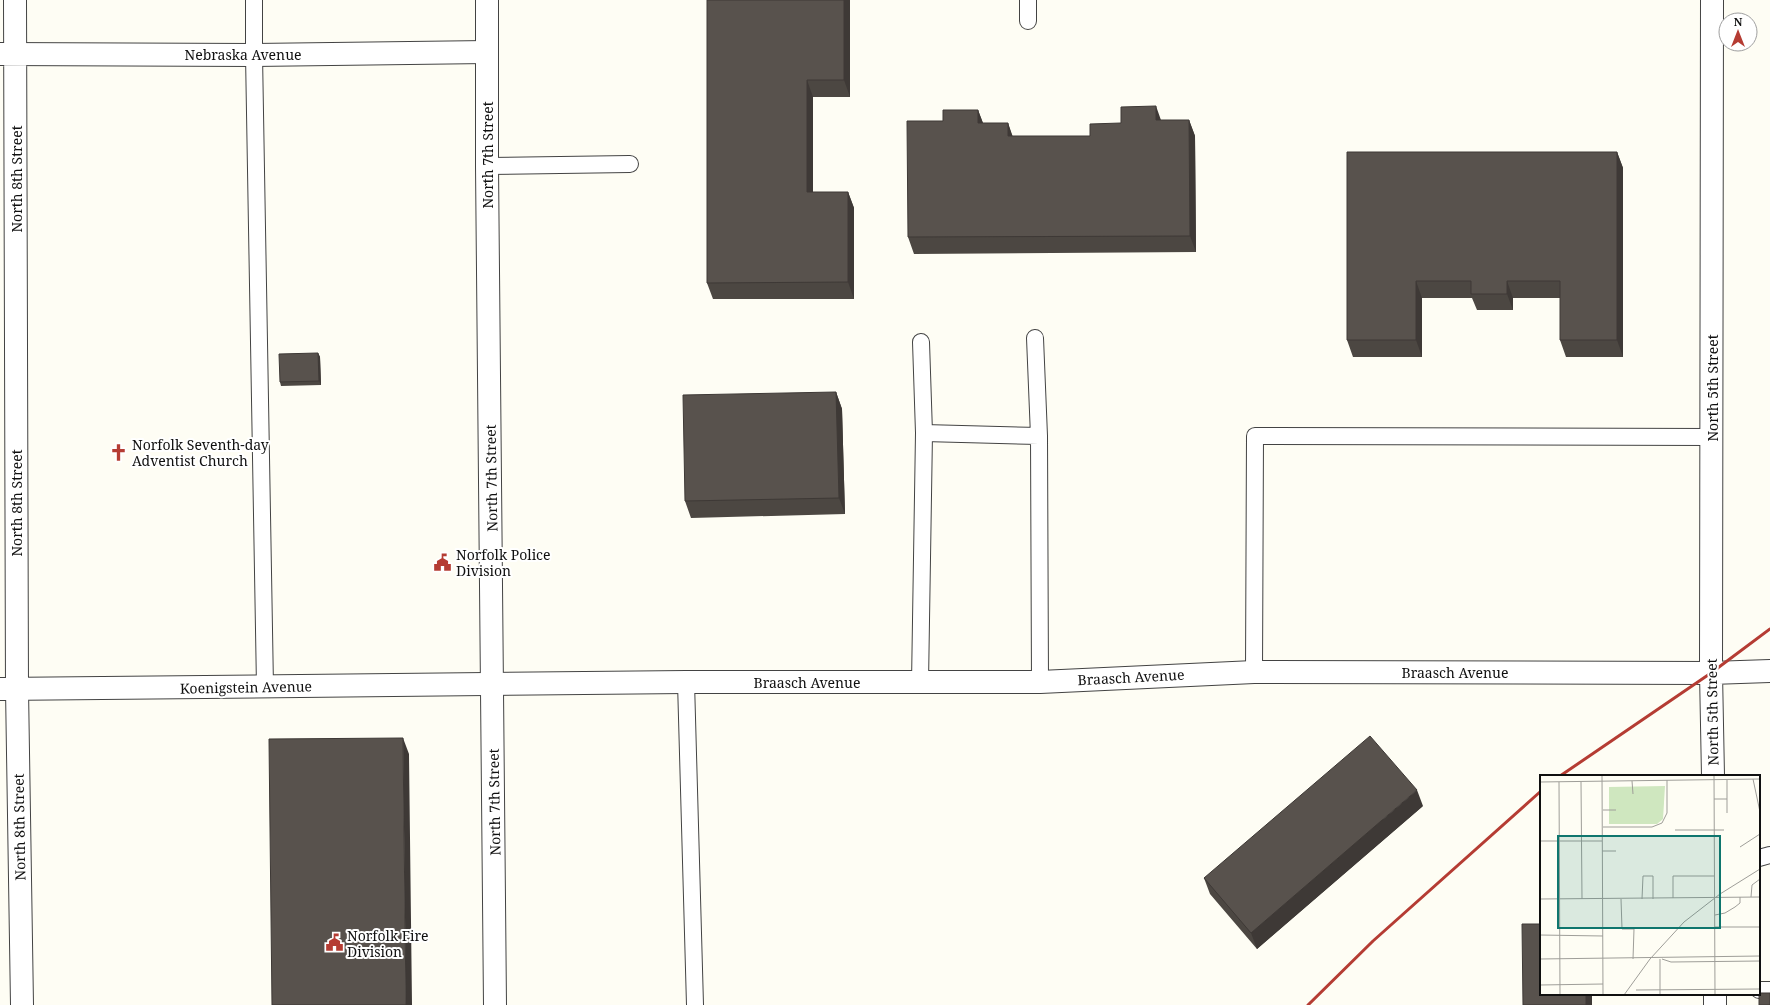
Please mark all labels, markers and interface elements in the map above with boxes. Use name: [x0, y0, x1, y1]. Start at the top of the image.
north arrow: [1718, 12, 1758, 52]
text: N: [1734, 14, 1743, 29]
street label: Nebraska Avenue: [184, 45, 302, 64]
street label: North 7th Street: [478, 101, 497, 209]
street label: North 8th Street: [7, 125, 26, 233]
street label: North 5th Street: [1703, 334, 1722, 442]
street label: North 7th Street: [481, 424, 501, 532]
place label: Norfolk Seventh-day Adventist Church: [132, 435, 269, 470]
church icon: Norfolk Seventh-day Adventist Church: [109, 442, 129, 462]
street label: North 8th Street: [7, 449, 26, 557]
place label: Norfolk Police Division: [456, 545, 551, 580]
public building icon: Norfolk Police Division: [433, 552, 453, 572]
street label: North 5th Street: [1702, 658, 1722, 766]
street label: Braasch Avenue: [1401, 663, 1509, 682]
street label: Braasch Avenue: [1077, 665, 1185, 689]
street label: Braasch Avenue: [753, 673, 861, 692]
street label: Koenigstein Avenue: [180, 676, 312, 698]
street label: North 7th Street: [484, 748, 504, 856]
street label: North 8th Street: [9, 773, 29, 881]
inset map: [1540, 775, 1760, 995]
place label: Norfolk Fire Division: [347, 926, 429, 961]
public building icon: Norfolk Fire Division: [324, 933, 344, 953]

